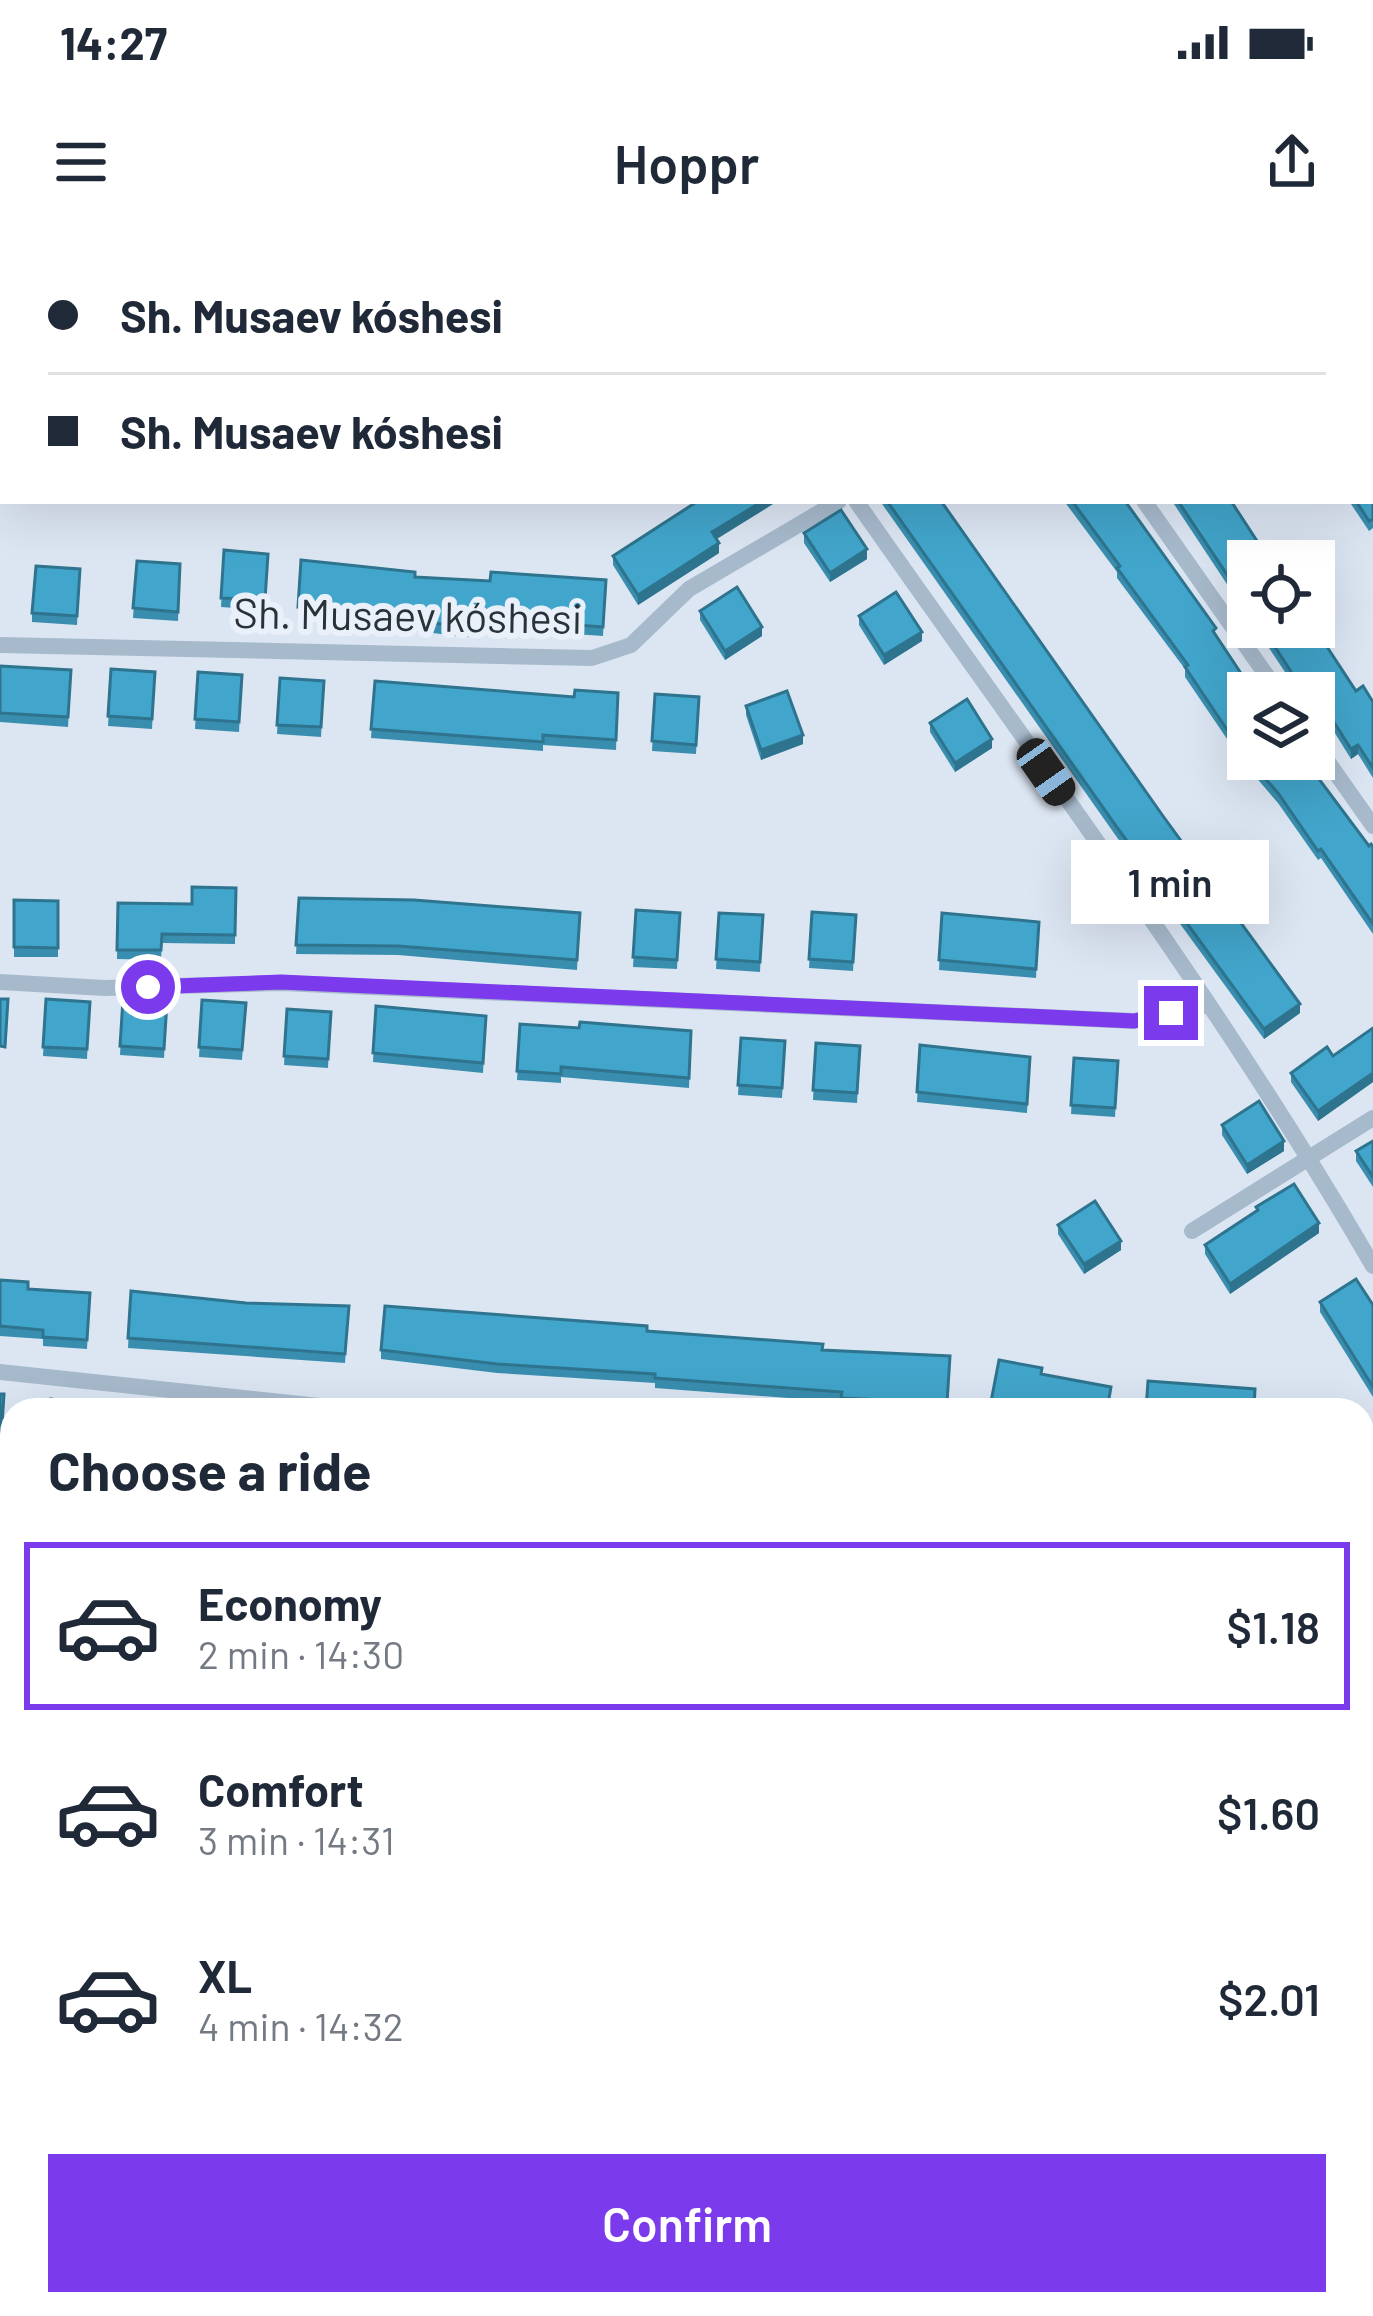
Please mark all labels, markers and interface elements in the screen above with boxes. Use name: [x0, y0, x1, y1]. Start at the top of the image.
text: 14:27: [60, 15, 167, 69]
icon: menu: [48, 129, 114, 195]
icon: share: [1259, 129, 1325, 195]
text: Hoppr: [614, 130, 759, 195]
text: Sh. Musaev kóshesi: [120, 288, 503, 342]
text: Sh. Musaev kóshesi: [120, 404, 503, 458]
map controls: [1227, 540, 1335, 780]
button: locate: [1227, 540, 1335, 648]
street label: Sh. Musaev kóshesi: [233, 586, 583, 642]
button: layers: [1227, 672, 1335, 780]
car: [1011, 732, 1081, 812]
callout: 1 min: [1072, 839, 1270, 923]
text: 1 min: [1127, 858, 1213, 905]
route start: [121, 960, 175, 1014]
route end: [1144, 986, 1198, 1040]
text: Choose a ride: [48, 1437, 372, 1502]
icon: car: [54, 1572, 162, 1680]
text: Economy: [198, 1576, 382, 1630]
text: $1.18: [1226, 1599, 1320, 1653]
text: 2 min · 14:30: [198, 1630, 404, 1677]
icon: car: [54, 1758, 162, 1866]
text: Comfort: [198, 1762, 364, 1816]
text: $1.60: [1217, 1785, 1320, 1839]
text: 3 min · 14:31: [198, 1816, 395, 1863]
icon: car: [54, 1944, 162, 2052]
text: XL: [198, 1948, 252, 2002]
text: $2.01: [1218, 1971, 1320, 2025]
text: 4 min · 14:32: [198, 2002, 404, 2049]
button: Confirm: [48, 2154, 1326, 2292]

